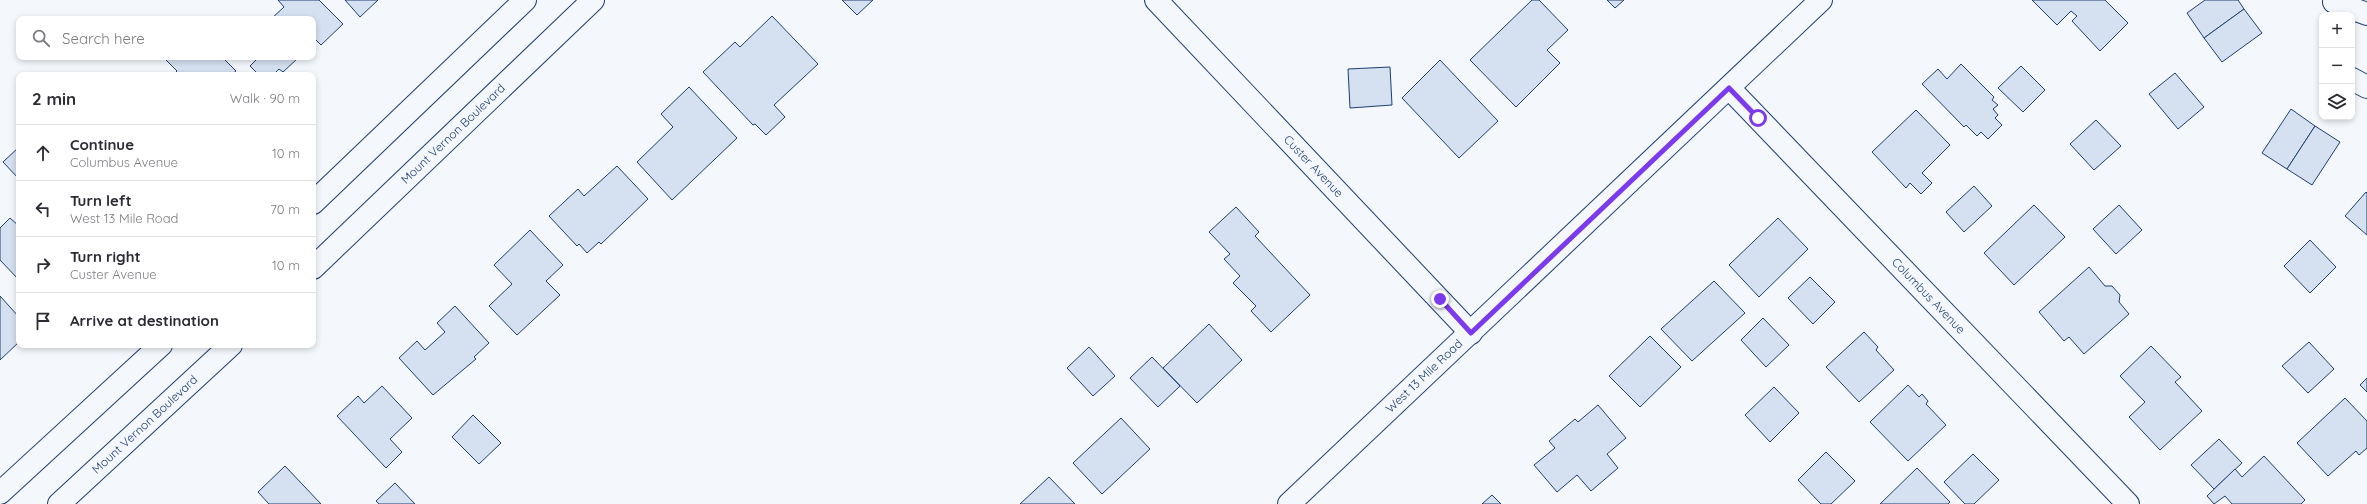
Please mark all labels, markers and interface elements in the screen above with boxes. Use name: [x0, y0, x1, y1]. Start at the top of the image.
map controls: [2319, 12, 2355, 120]
button: +: [2319, 12, 2355, 48]
search box: [16, 16, 316, 60]
icon: search: [30, 27, 52, 49]
text: Search here: [62, 29, 145, 48]
button: −: [2319, 48, 2355, 84]
street label: Mount Vernon Boulevard: [398, 80, 508, 187]
button: layers: [2319, 84, 2355, 120]
text: 2 min: [32, 88, 76, 109]
text: Walk · 90 m: [230, 90, 300, 106]
route start: [1749, 109, 1767, 127]
street label: Custer Avenue: [1281, 132, 1347, 200]
text: Continue: [70, 135, 134, 154]
icon: ahead: [32, 142, 54, 164]
text: 10 m: [272, 145, 300, 161]
text: Columbus Avenue: [70, 154, 178, 170]
text: Turn left: [70, 191, 132, 210]
icon: left: [32, 198, 54, 220]
text: 70 m: [270, 201, 300, 217]
text: West 13 Mile Road: [70, 210, 178, 226]
text: Turn right: [70, 247, 141, 266]
icon: right: [32, 254, 54, 276]
street label: Columbus Avenue: [1889, 254, 1969, 337]
text: 10 m: [272, 257, 300, 273]
text: Custer Avenue: [70, 266, 157, 282]
route end: [1431, 290, 1449, 308]
icon: arrive: [32, 310, 54, 332]
text: Arrive at destination: [70, 311, 219, 330]
street label: West 13 Mile Road: [1382, 336, 1465, 416]
street label: Mount Vernon Boulevard: [89, 372, 200, 477]

